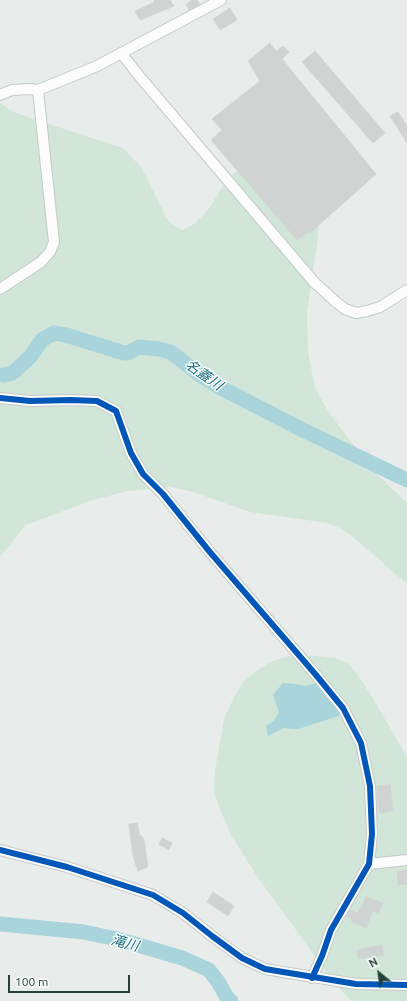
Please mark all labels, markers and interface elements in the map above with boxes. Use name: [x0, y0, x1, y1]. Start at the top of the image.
water label: 名蓋川: [182, 356, 226, 394]
water label: 滝川: [109, 931, 141, 955]
north arrow: [359, 953, 399, 993]
text: N: [367, 955, 380, 970]
scale bar: [10, 967, 132, 993]
text: 100 m: [15, 975, 48, 988]

